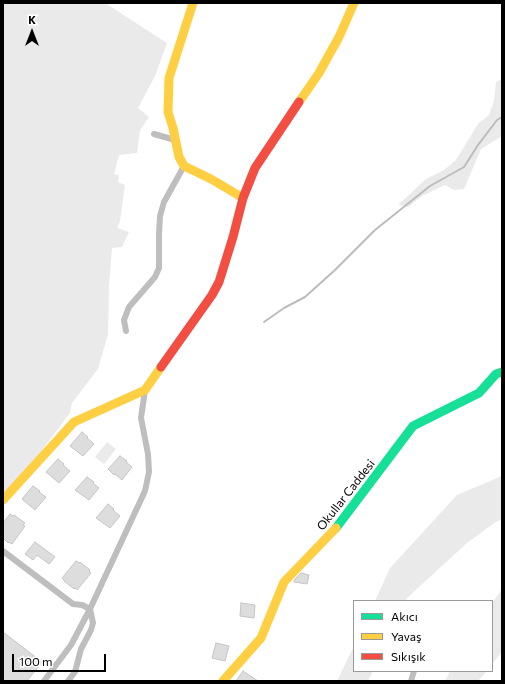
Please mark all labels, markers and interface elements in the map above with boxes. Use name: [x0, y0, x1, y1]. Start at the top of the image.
north arrow: [12, 12, 52, 52]
text: K: [28, 13, 36, 26]
street label: Okullar Caddesi: [314, 457, 378, 533]
legend: [353, 600, 493, 672]
text: Akıcı: [391, 609, 418, 623]
text: Yavaş: [391, 629, 422, 643]
scale bar: [14, 646, 108, 672]
text: Sıkışık: [391, 649, 426, 663]
text: 100 m: [19, 654, 53, 668]

